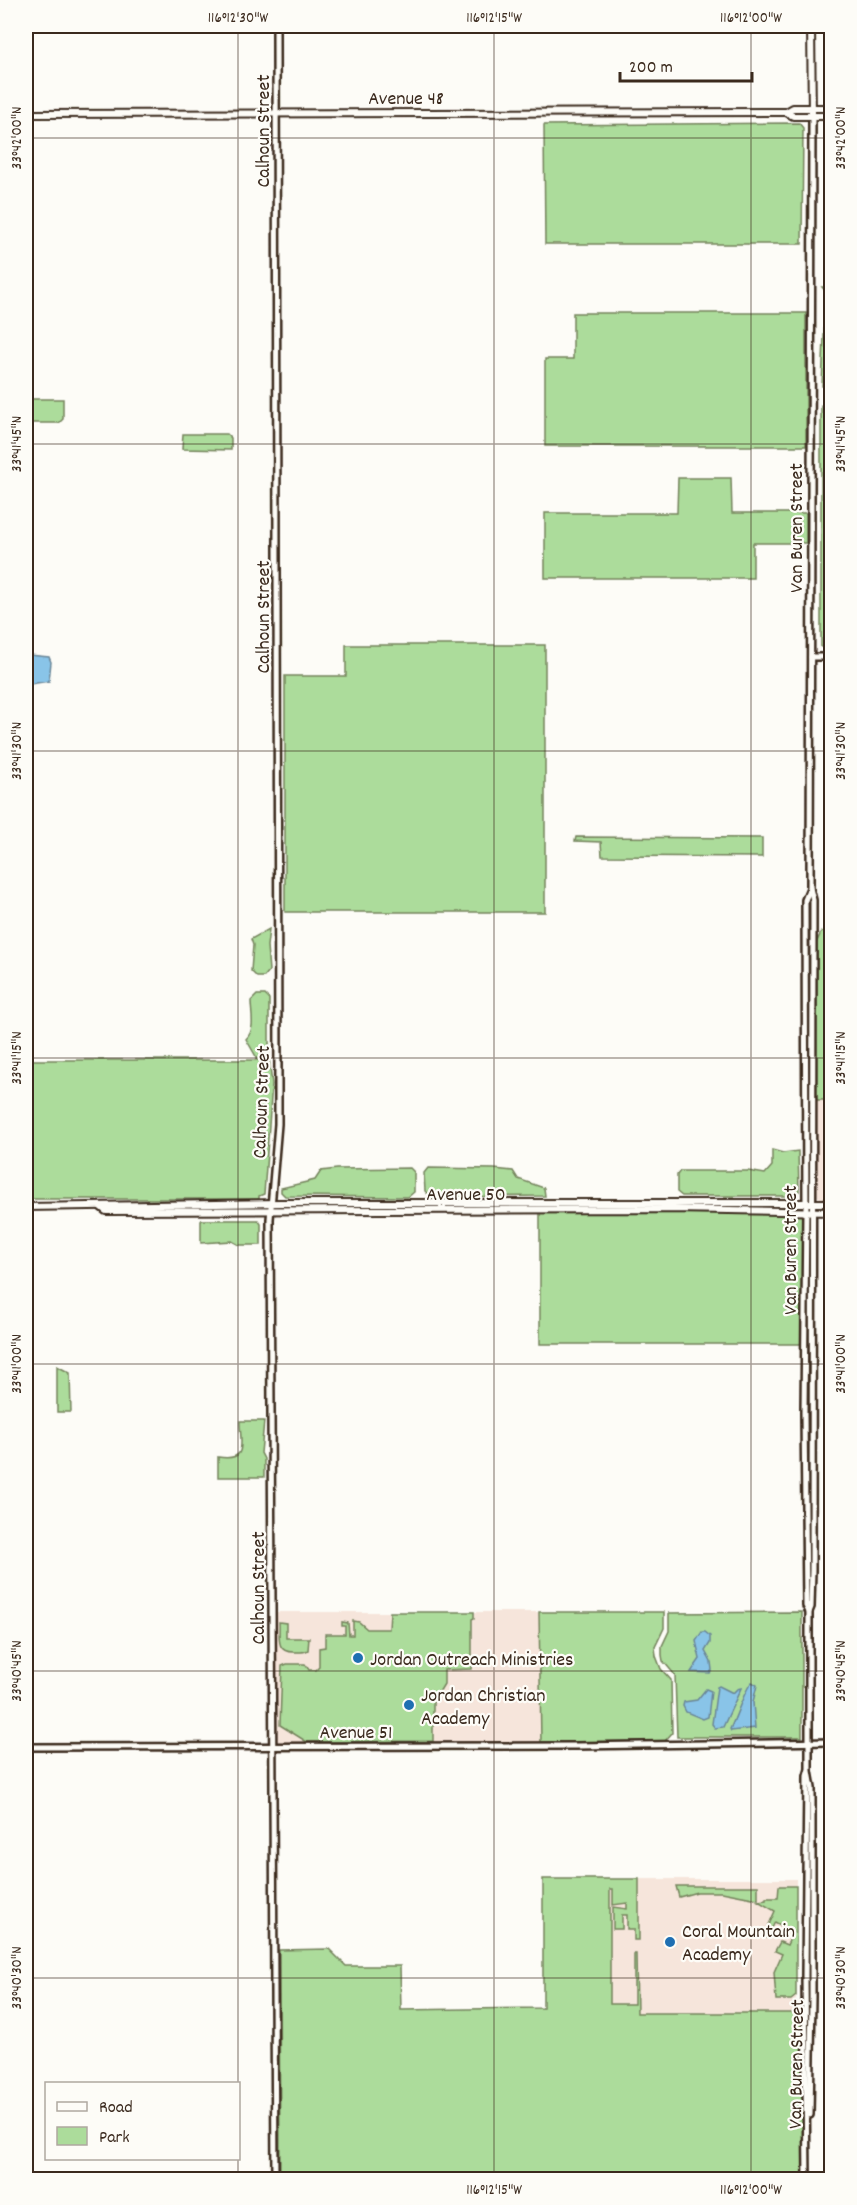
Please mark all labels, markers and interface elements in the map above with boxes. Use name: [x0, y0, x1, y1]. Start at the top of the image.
text: 116°12'30"W: [208, 8, 269, 30]
text: 116°12'15"W: [466, 8, 522, 30]
text: 116°12'00"W: [720, 8, 782, 30]
scale bar: [620, 45, 752, 83]
text: 200 m: [629, 56, 673, 81]
street label: Calhoun Street: [251, 74, 279, 188]
street label: Avenue 48: [368, 86, 444, 114]
text: 33°42'00"N: [7, 107, 29, 169]
text: 33°42'00"N: [831, 107, 853, 169]
text: 33°41'45"N: [7, 416, 29, 472]
text: 33°41'45"N: [831, 416, 853, 472]
street label: Van Buren Street: [784, 463, 812, 593]
street label: Calhoun Street: [251, 560, 279, 674]
text: 33°41'30"N: [7, 722, 29, 780]
text: 33°41'30"N: [831, 722, 853, 780]
text: 33°41'15"N: [7, 1031, 29, 1085]
text: 33°41'15"N: [831, 1031, 853, 1085]
street label: Calhoun Street: [247, 1045, 279, 1159]
street label: Avenue 50: [426, 1182, 506, 1210]
street label: Van Buren Street: [778, 1185, 806, 1315]
text: 33°41'00"N: [7, 1334, 29, 1394]
text: 33°41'00"N: [831, 1334, 853, 1394]
street label: Calhoun Street: [246, 1531, 274, 1645]
text: 33°40'45"N: [7, 1640, 29, 1702]
text: 33°40'45"N: [831, 1640, 853, 1702]
place label: Jordan Outreach Ministries: [370, 1647, 573, 1675]
marker: Jordan Outreach Ministries: [351, 1651, 365, 1665]
place label: Jordan Christian Academy: [421, 1683, 545, 1734]
marker: Jordan Christian Academy: [402, 1698, 416, 1712]
street label: Avenue 51: [320, 1720, 392, 1748]
place label: Coral Mountain Academy: [682, 1919, 795, 1970]
marker: Coral Mountain Academy: [663, 1935, 677, 1949]
text: 33°40'30"N: [7, 1946, 29, 2010]
text: 33°40'30"N: [831, 1946, 853, 2010]
street label: Van Buren Street: [783, 1999, 813, 2129]
legend: [45, 2082, 240, 2160]
text: Road: [99, 2096, 133, 2121]
text: Park: [99, 2126, 130, 2151]
text: 116°12'15"W: [466, 2180, 522, 2202]
text: 116°12'00"W: [720, 2180, 782, 2202]

